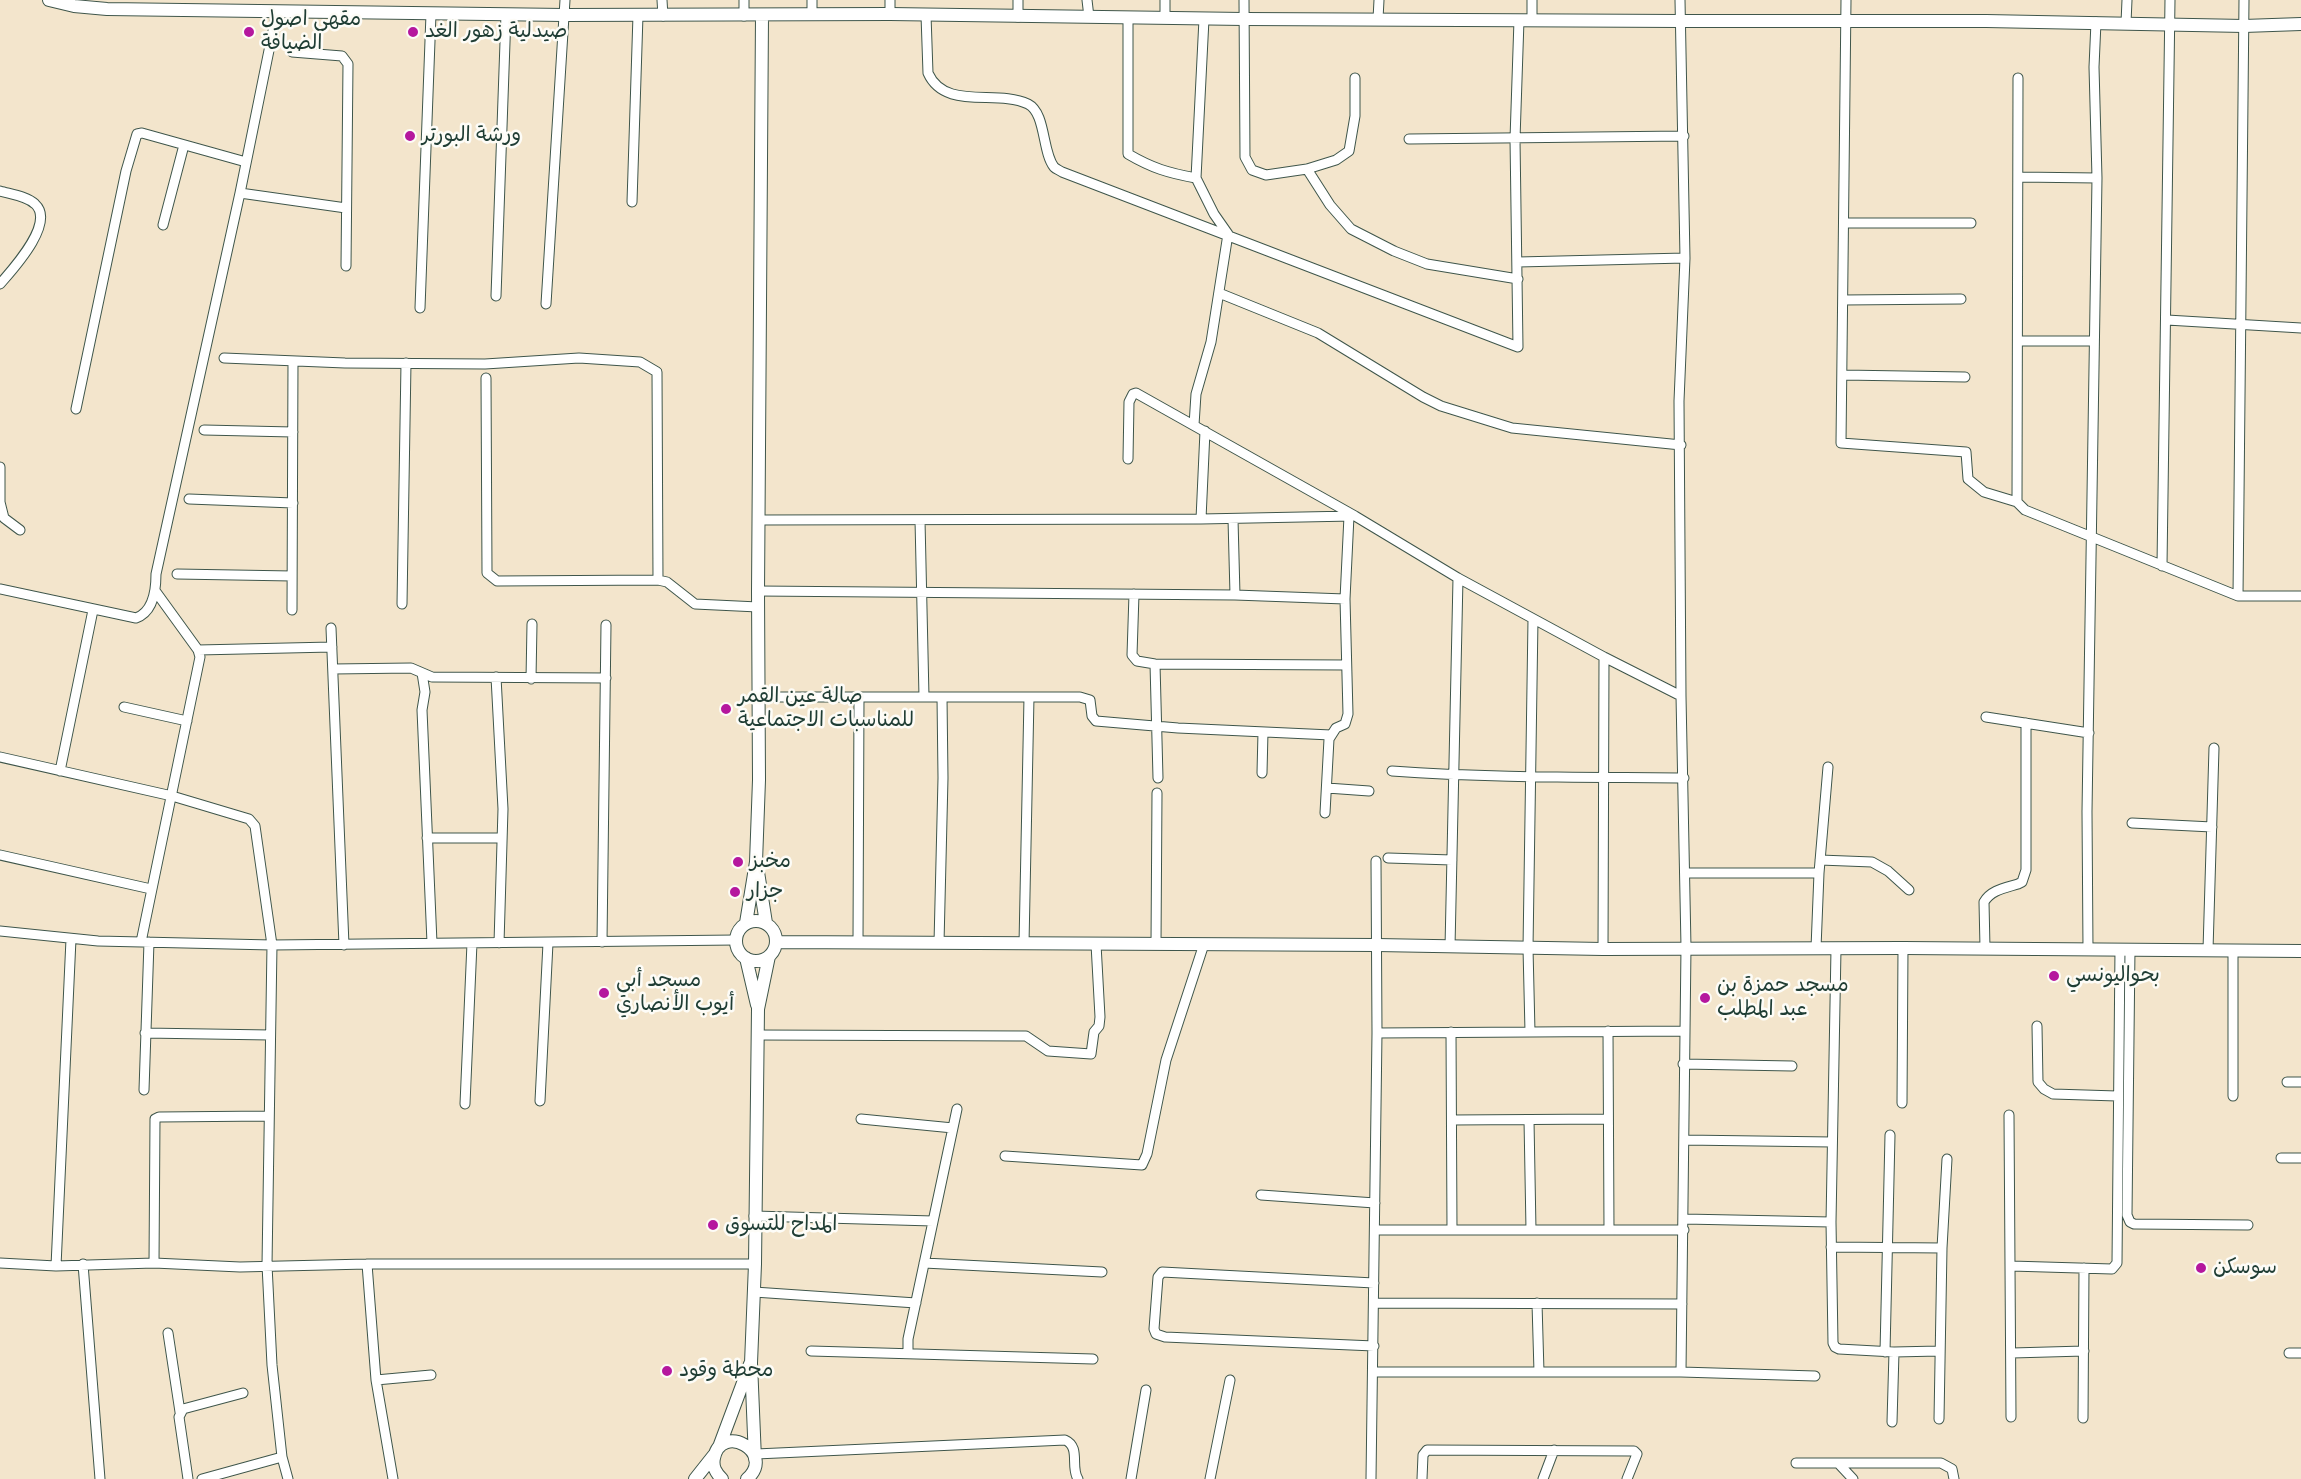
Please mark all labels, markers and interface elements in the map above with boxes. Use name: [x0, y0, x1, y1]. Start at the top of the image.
place label: مقهى اصول الضيافة: [261, 7, 361, 57]
place label: صيدلية زهور الغد: [425, 19, 567, 45]
marker: مقهى اصول الضيافة: [242, 25, 256, 39]
marker: صيدلية زهور الغد: [406, 25, 420, 39]
place label: ورشة البورتر: [422, 123, 521, 149]
marker: ورشة البورتر: [403, 129, 417, 143]
place label: صالة عين القمر للمناسبات الاجتماعية: [738, 684, 914, 734]
marker: صالة عين القمر للمناسبات الاجتماعية: [719, 702, 733, 716]
place label: مخبز: [750, 849, 791, 875]
marker: مخبز: [731, 855, 745, 869]
place label: جزار: [747, 879, 783, 905]
marker: جزار: [728, 885, 742, 899]
place label: بحواليونسي: [2066, 963, 2160, 989]
place label: مسجد أبي أيوب الأنصاري: [616, 968, 734, 1018]
marker: بحواليونسي: [2047, 969, 2061, 983]
place label: مسجد حمزة بن عبد المطلب: [1717, 973, 1849, 1023]
marker: مسجد أبي أيوب الأنصاري: [597, 986, 611, 1000]
marker: مسجد حمزة بن عبد المطلب: [1698, 991, 1712, 1005]
place label: المداح للتسوق: [725, 1212, 837, 1238]
marker: المداح للتسوق: [706, 1218, 720, 1232]
place label: سوسكن: [2213, 1255, 2277, 1281]
marker: سوسكن: [2194, 1261, 2208, 1275]
place label: محطة وقود: [679, 1358, 773, 1384]
marker: محطة وقود: [660, 1364, 674, 1378]

